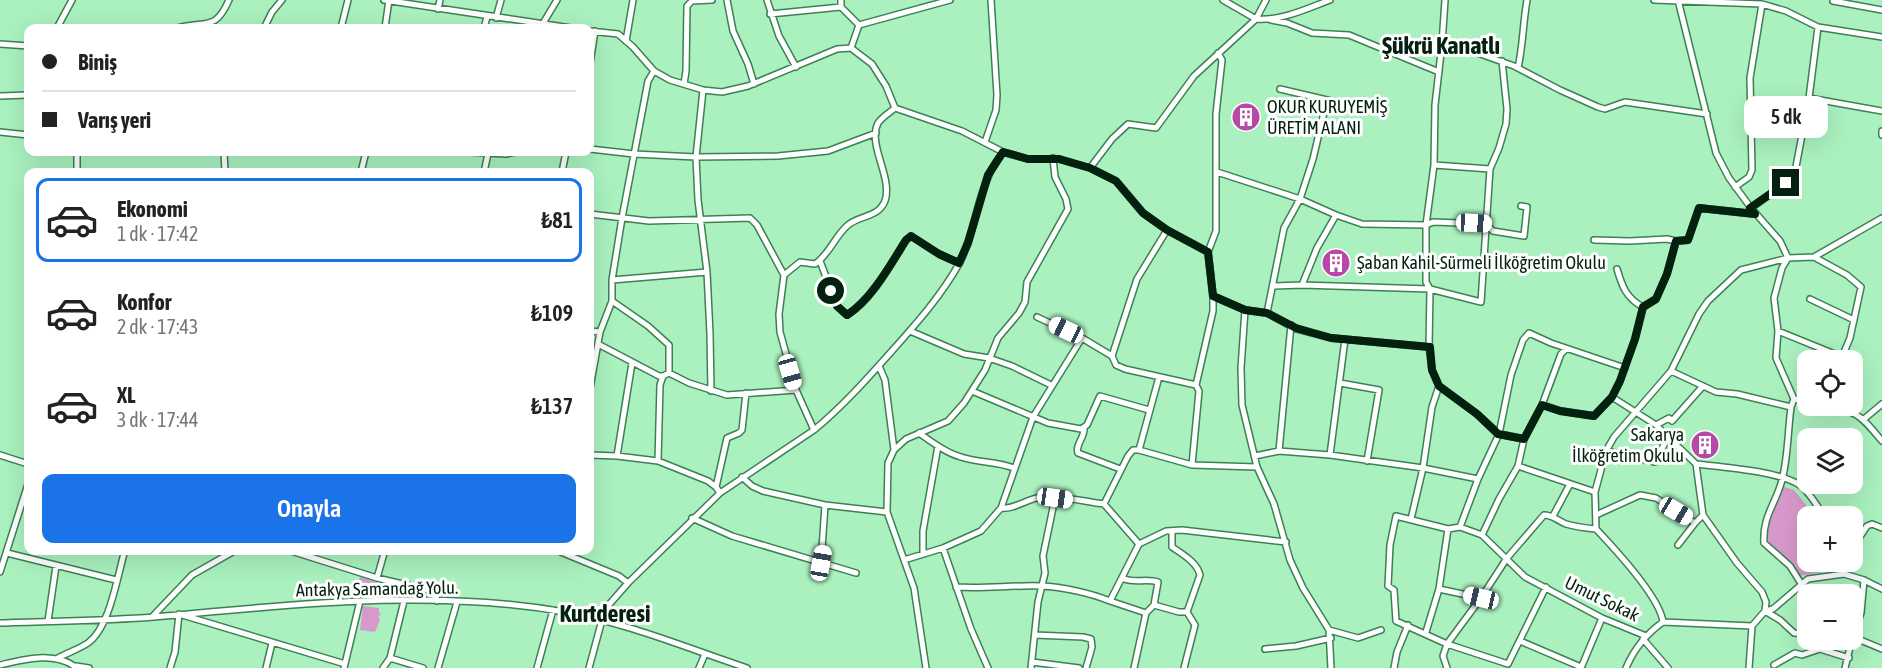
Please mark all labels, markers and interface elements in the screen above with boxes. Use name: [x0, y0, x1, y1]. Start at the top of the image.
district label: Şükrü Kanatlı: [1382, 32, 1500, 59]
text: Biniş: [78, 49, 117, 75]
place label: OKUR KURUYEMİŞ ÜRETİM ALANI: [1267, 96, 1388, 138]
callout: 5 dk: [1744, 96, 1828, 138]
building icon: OKUR KURUYEMİŞ ÜRETİM ALANI: [1230, 101, 1262, 133]
text: 5 dk: [1771, 105, 1801, 128]
text: Varış yeri: [78, 107, 151, 133]
route end: [1772, 169, 1799, 196]
icon: car: [45, 193, 99, 247]
text: Ekonomi: [117, 196, 188, 222]
text: ₺81: [541, 207, 573, 233]
car: [1456, 213, 1492, 233]
text: 1 dk · 17:42: [117, 222, 198, 245]
building icon: Şaban Kahil-Sürmeli İlköğretim Okulu: [1320, 247, 1352, 279]
place label: Şaban Kahil-Sürmeli İlköğretim Okulu: [1357, 252, 1606, 273]
route start: [817, 277, 844, 304]
icon: car: [45, 286, 99, 340]
text: Konfor: [117, 289, 171, 315]
text: ₺109: [531, 300, 573, 326]
car: [1046, 314, 1086, 346]
text: 2 dk · 17:43: [117, 315, 198, 338]
map controls: [1797, 350, 1863, 650]
button: locate: [1797, 350, 1863, 416]
car: [776, 352, 804, 392]
icon: car: [45, 379, 99, 433]
text: XL: [117, 382, 135, 408]
text: ₺137: [531, 393, 573, 419]
text: 3 dk · 17:44: [117, 408, 198, 431]
place label: Sakarya İlköğretim Okulu: [1572, 424, 1684, 466]
button: layers: [1797, 428, 1863, 494]
building icon: Sakarya İlköğretim Okulu: [1689, 429, 1721, 461]
button: Onayla: [42, 474, 576, 543]
car: [1036, 487, 1074, 509]
car: [1656, 494, 1696, 528]
button: +: [1797, 506, 1863, 572]
car: [809, 544, 833, 582]
street label: Umut Sokak: [1562, 572, 1643, 626]
street label: Antakya Samandağ Yolu.: [296, 577, 458, 600]
button: −: [1797, 584, 1863, 650]
car: [1461, 585, 1501, 611]
district label: Kurtderesi: [560, 600, 650, 627]

